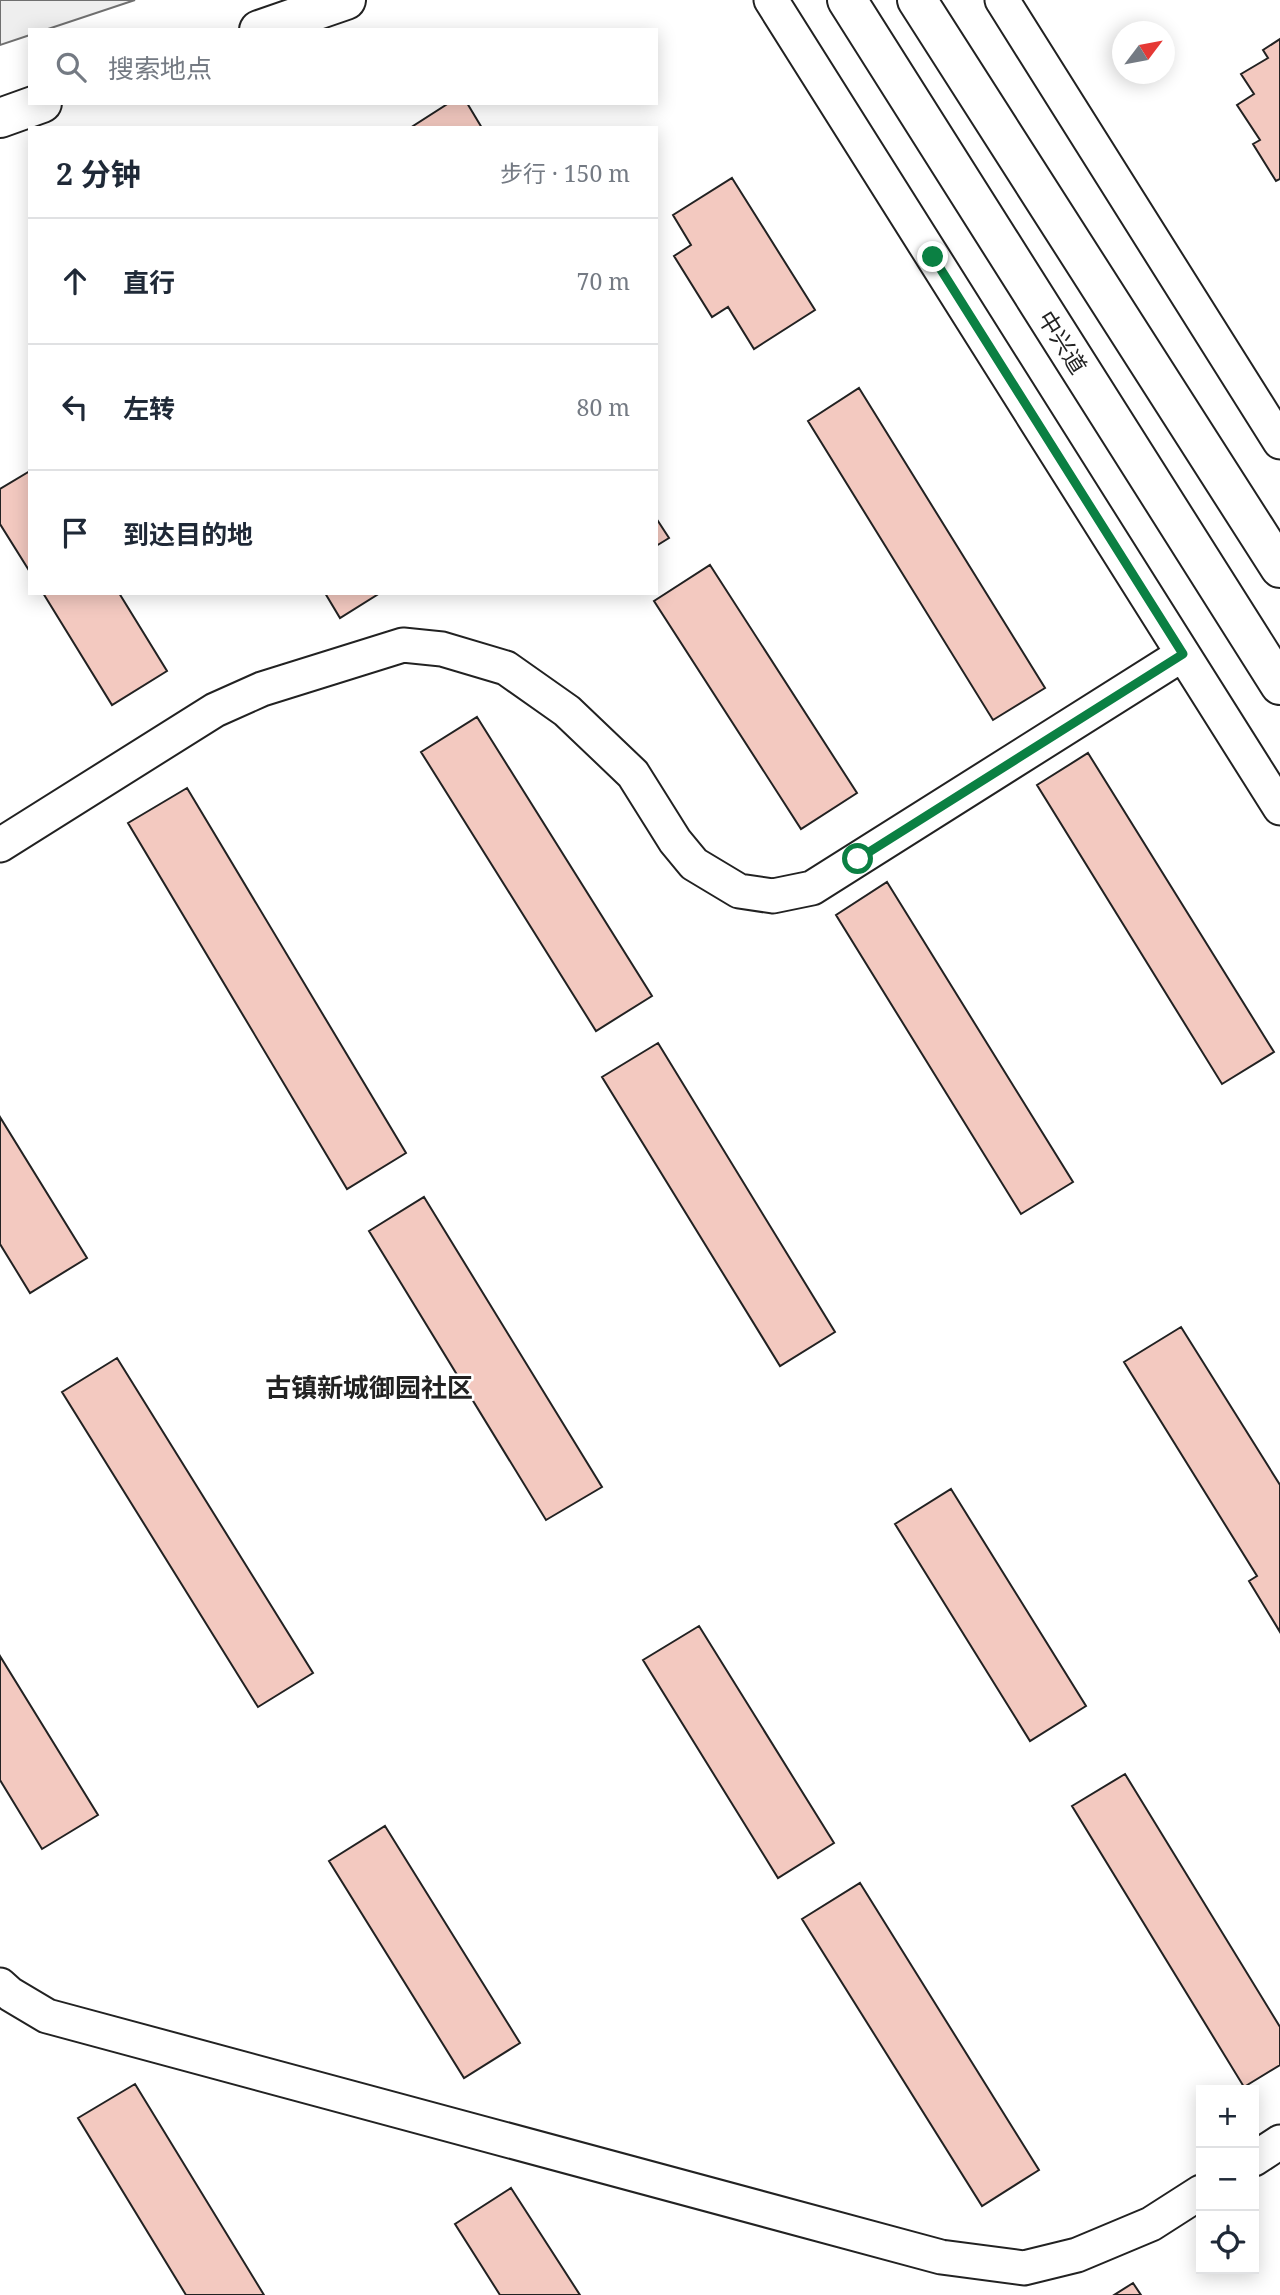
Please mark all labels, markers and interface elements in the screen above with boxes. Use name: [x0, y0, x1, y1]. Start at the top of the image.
north arrow: [1112, 21, 1175, 84]
search box: [28, 28, 658, 105]
icon: search: [52, 48, 90, 86]
text: 搜索地点: [108, 50, 212, 86]
text: 2 分钟: [56, 153, 141, 194]
text: 步行 · 150 m: [500, 157, 630, 189]
route end: [917, 241, 948, 272]
icon: ahead: [56, 262, 94, 300]
text: 直行: [123, 264, 175, 300]
text: 70 m: [577, 265, 630, 297]
street label: 中兴道: [1031, 304, 1095, 380]
icon: left: [56, 388, 94, 426]
text: 左转: [123, 390, 175, 426]
text: 80 m: [577, 391, 630, 423]
icon: arrive: [56, 514, 94, 552]
text: 到达目的地: [123, 516, 253, 552]
route start: [842, 843, 873, 874]
district label: 古镇新城御园社区: [265, 1369, 473, 1405]
map controls: [1196, 2085, 1259, 2274]
button: +: [1196, 2085, 1259, 2148]
button: −: [1196, 2148, 1259, 2211]
button: locate: [1196, 2211, 1259, 2274]

